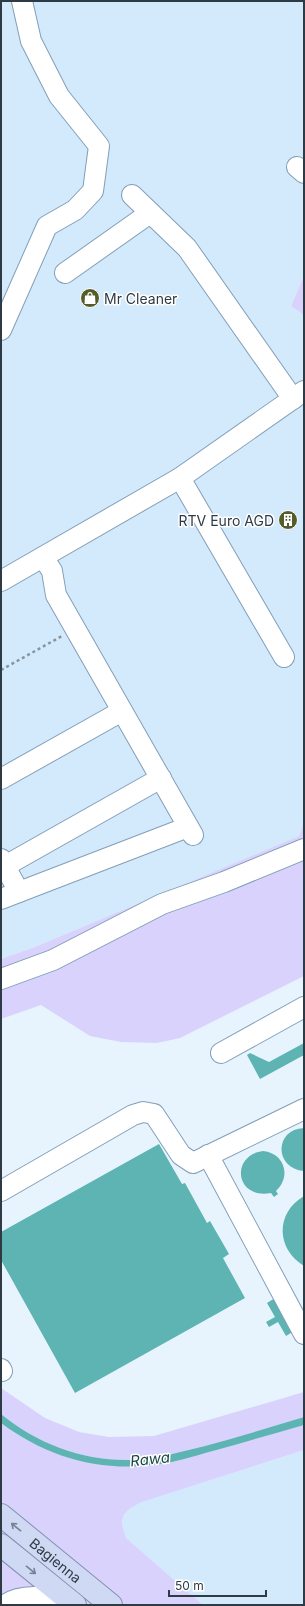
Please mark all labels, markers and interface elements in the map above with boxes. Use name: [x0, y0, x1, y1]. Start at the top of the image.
shop icon: Mr Cleaner: [79, 287, 101, 309]
place label: Mr Cleaner: [104, 290, 177, 307]
building icon: RTV Euro AGD: [277, 509, 299, 531]
place label: RTV Euro AGD: [179, 512, 274, 529]
water label: Rawa: [129, 1447, 171, 1471]
one-way arrow: [11, 1523, 21, 1532]
street label: Bagienna: [27, 1534, 85, 1586]
one-way arrow: [26, 1565, 37, 1574]
scale bar: [169, 1572, 266, 1598]
text: 50 m: [175, 1578, 204, 1593]

